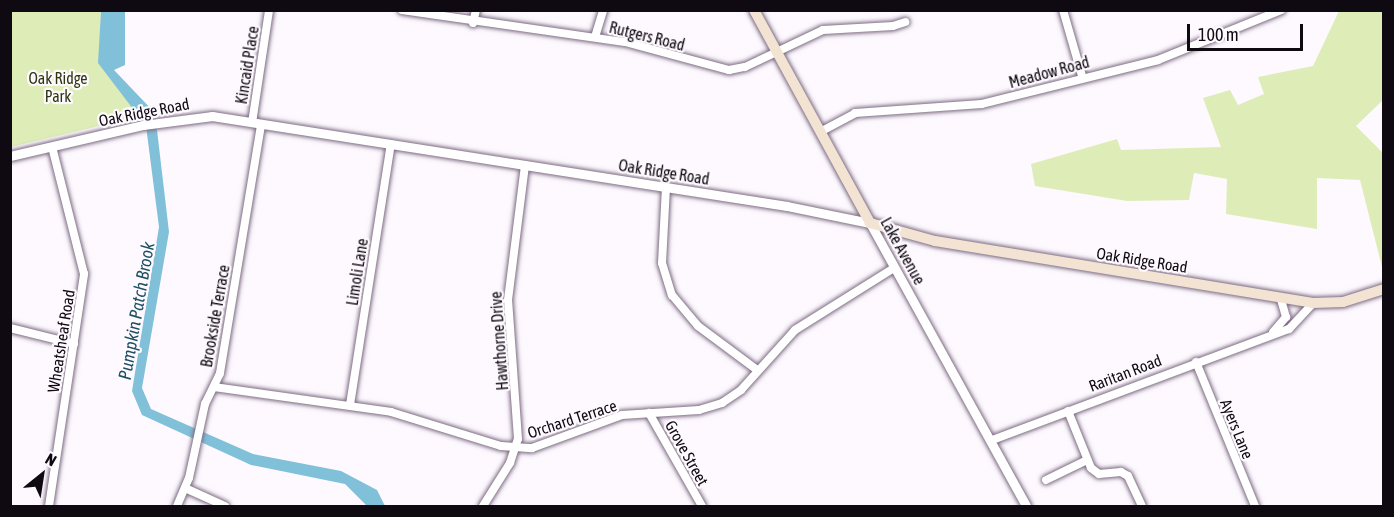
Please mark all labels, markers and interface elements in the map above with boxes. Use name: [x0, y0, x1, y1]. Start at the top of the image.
scale bar: [1190, 12, 1306, 50]
street label: Rutgers Road: [607, 17, 687, 55]
text: 100 m: [1198, 24, 1239, 45]
street label: Kincaid Place: [231, 25, 263, 105]
street label: Meadow Road: [1007, 52, 1091, 92]
park label: Oak Ridge Park: [28, 68, 88, 106]
street label: Oak Ridge Road: [97, 94, 191, 130]
street label: Oak Ridge Road: [617, 155, 711, 189]
street label: Lake Avenue: [877, 214, 929, 288]
street label: Limoli Lane: [342, 237, 372, 307]
water label: Pumpkin Patch Brook: [114, 240, 160, 382]
street label: Oak Ridge Road: [1095, 243, 1189, 277]
street label: Brookside Terrace: [197, 263, 233, 369]
street label: Wheatsheaf Road: [43, 288, 79, 394]
street label: Hawthorne Drive: [486, 291, 512, 391]
street label: Raritan Road: [1086, 350, 1164, 396]
street label: Orchard Terrace: [525, 396, 619, 442]
street label: Ayers Lane: [1216, 396, 1258, 462]
street label: Grove Street: [661, 417, 713, 489]
north arrow: [12, 445, 72, 505]
text: N: [42, 449, 60, 470]

